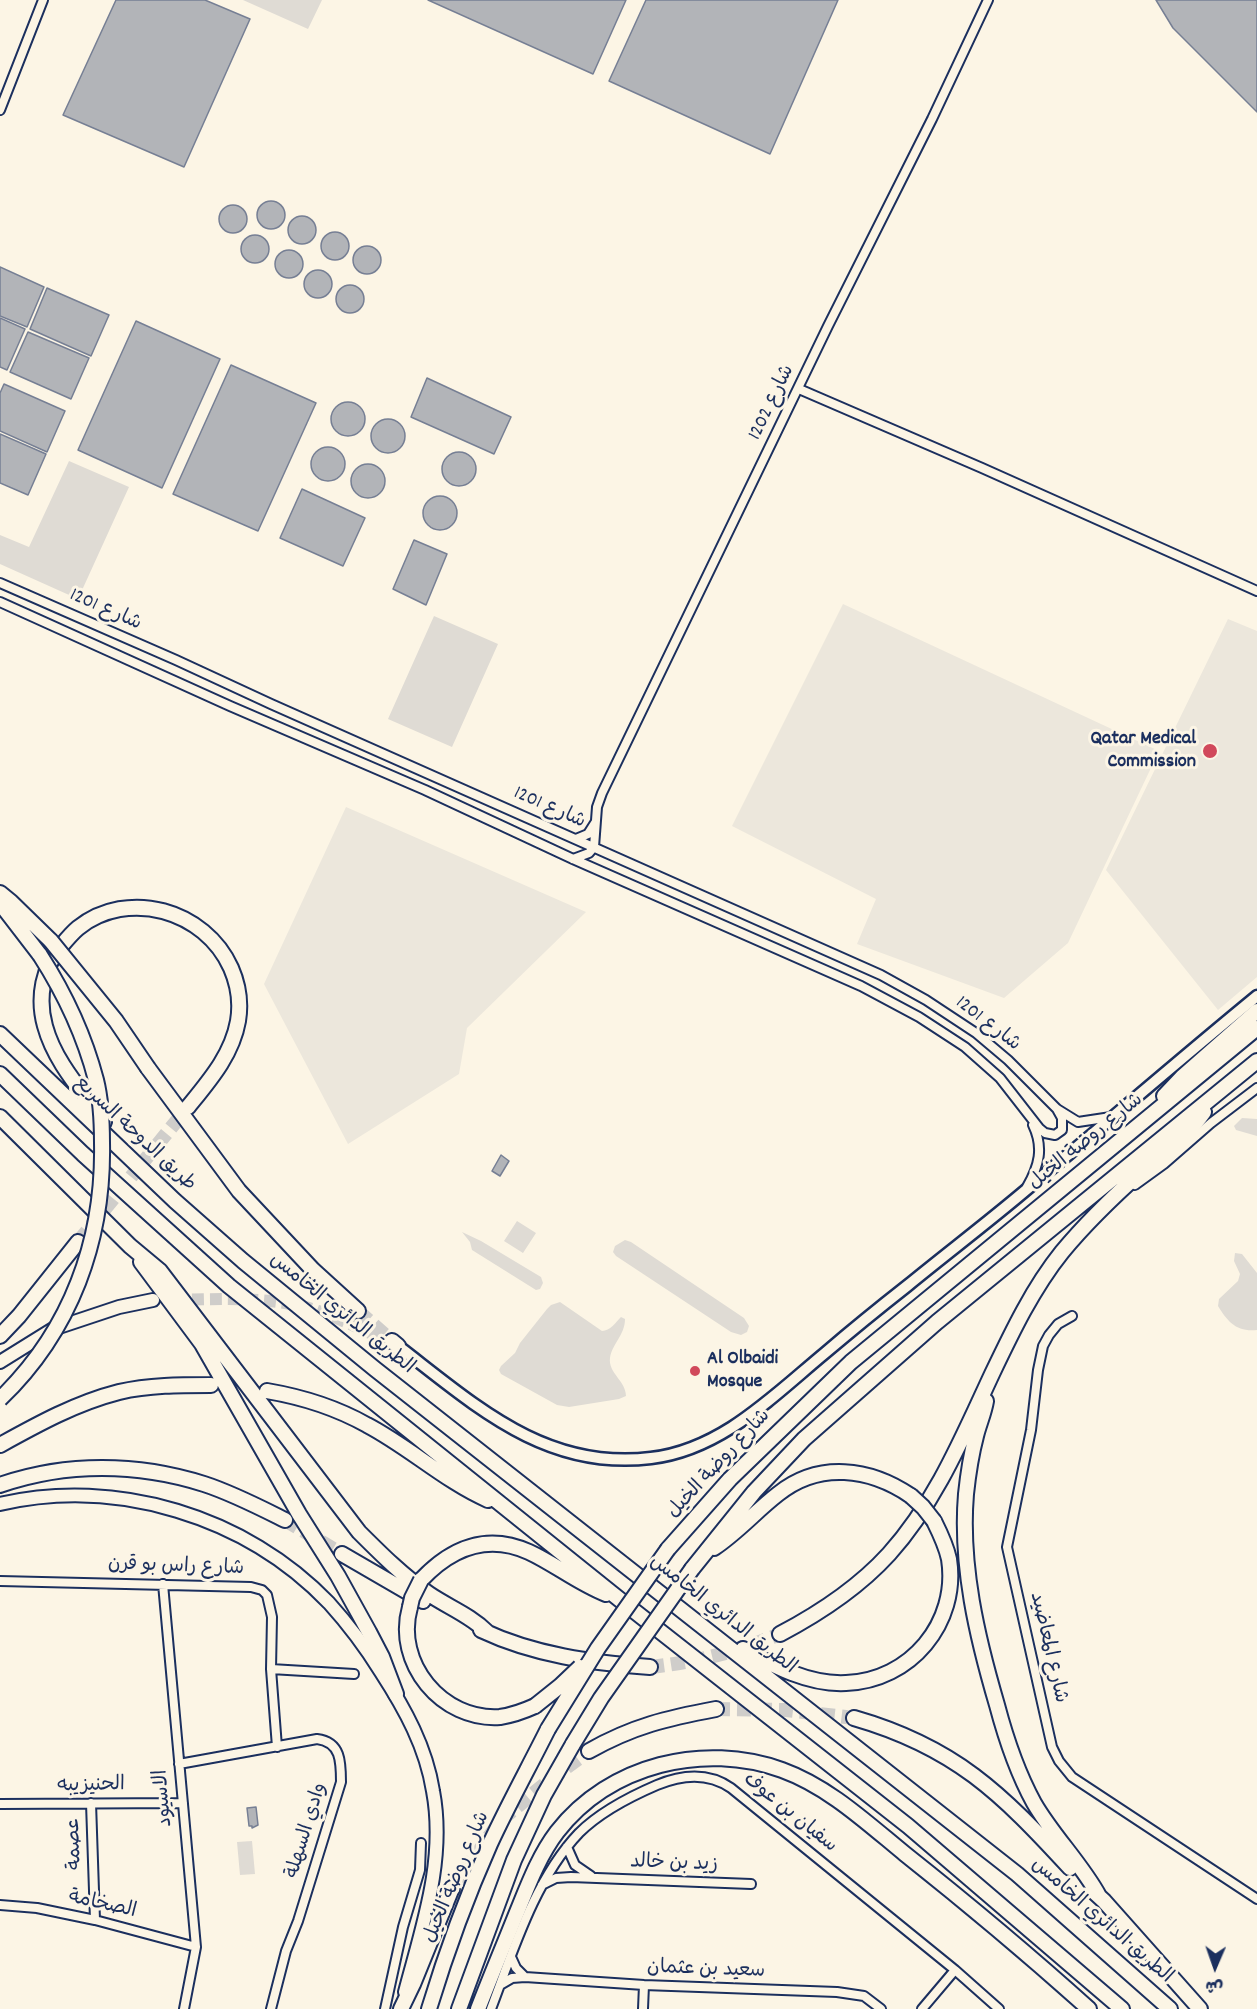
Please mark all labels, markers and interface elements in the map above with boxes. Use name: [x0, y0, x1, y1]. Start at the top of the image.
street label: شارع 1202: [745, 362, 801, 444]
street label: شارع 1201: [65, 585, 145, 637]
place label: Qatar Medical Commission: [1090, 728, 1196, 775]
marker: Qatar Medical Commission: [1201, 742, 1219, 760]
street label: شارع 1201: [509, 783, 589, 835]
street label: شارع 1201: [950, 992, 1024, 1058]
street label: طريق الدوحة السريع: [68, 1072, 200, 1198]
street label: شارع روضة الخيل: [1025, 1089, 1149, 1197]
street label: الطريق الدائري الخامس: [264, 1249, 418, 1381]
place label: Al Olbaidi Mosque: [707, 1348, 778, 1395]
marker: Al Olbaidi Mosque: [688, 1364, 702, 1378]
street label: شارع روضة الخيل: [663, 1405, 777, 1525]
street label: الطريق الدائري الخامس: [644, 1551, 800, 1681]
street label: شارع راس بو قرن: [107, 1554, 245, 1582]
street label: شارع المعاضيد: [1023, 1590, 1071, 1706]
street label: الاسيود: [151, 1768, 179, 1828]
street label: سفيان بن عوف: [737, 1769, 841, 1859]
street label: الحنيزيبه: [57, 1774, 125, 1800]
street label: وادي السهلة: [282, 1780, 334, 1882]
street label: شارع روضة الخيل: [419, 1809, 497, 1947]
street label: عصمة: [63, 1818, 89, 1870]
street label: زيد بن خالد: [630, 1851, 718, 1879]
street label: الطريق الدائري الخامس: [1025, 1854, 1177, 1990]
street label: الصخامة: [66, 1887, 138, 1925]
north arrow: [1185, 1937, 1245, 1997]
street label: سعيد بن عثمان: [647, 1957, 765, 1985]
text: ش: [1205, 1974, 1224, 1997]

